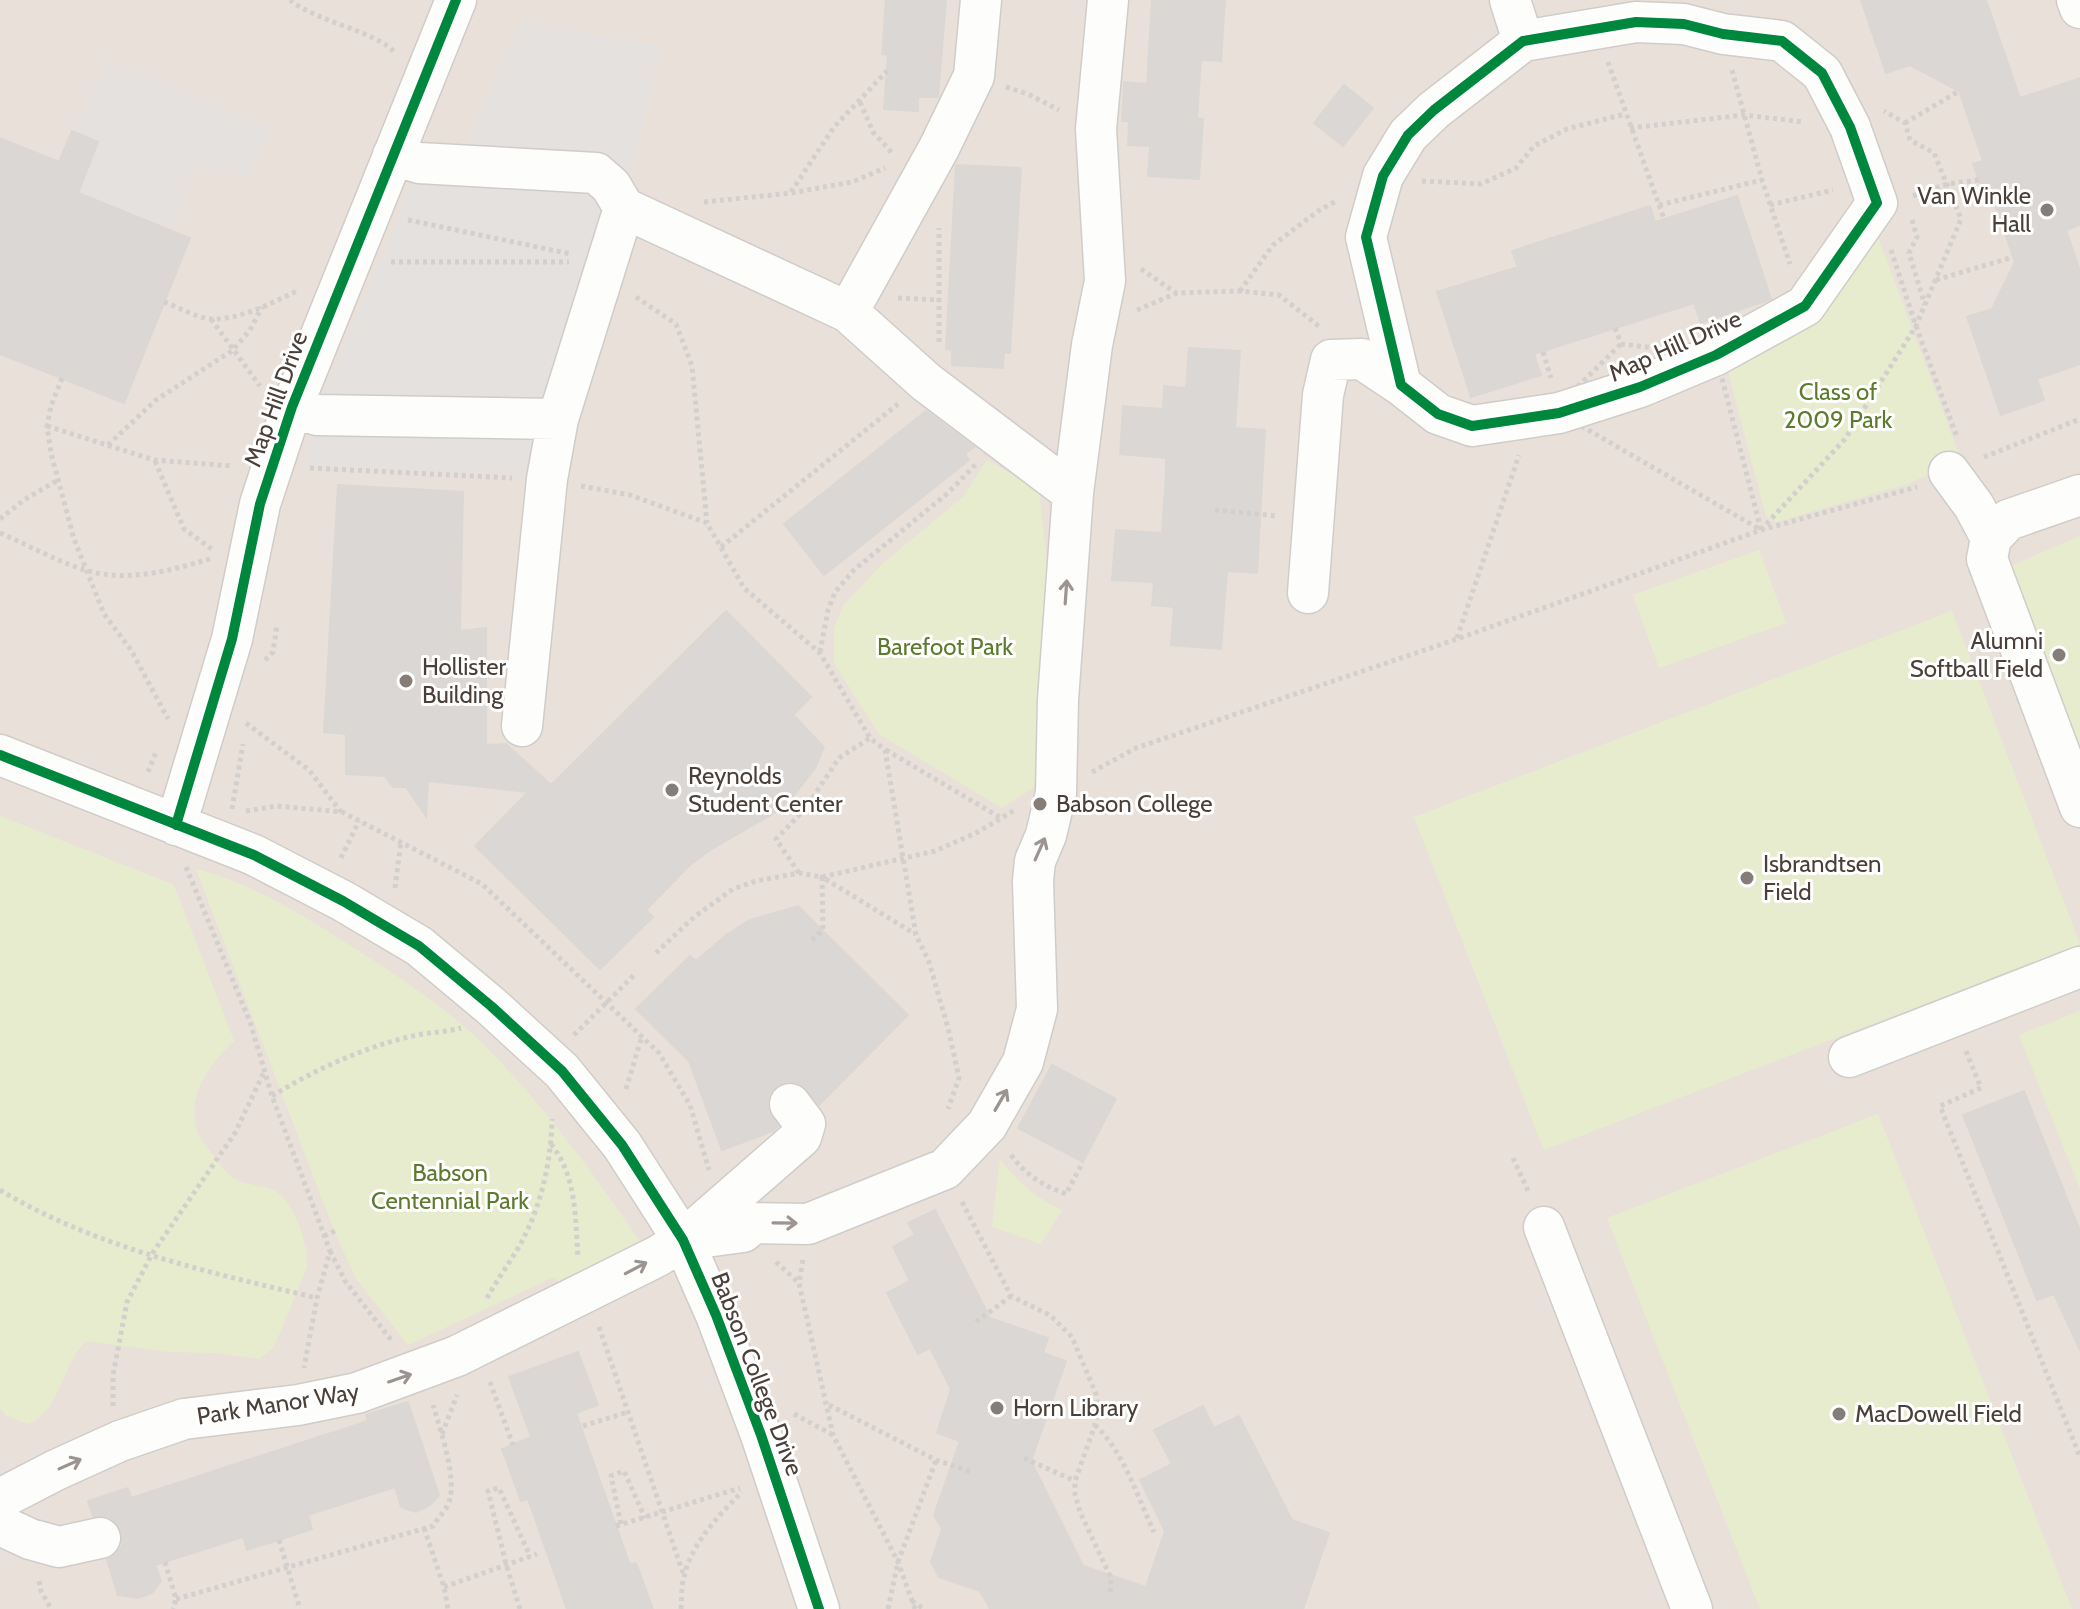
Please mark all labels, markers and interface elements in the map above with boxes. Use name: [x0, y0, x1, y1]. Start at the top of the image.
place label: Van Winkle Hall: [1917, 181, 2031, 238]
marker: Van Winkle Hall: [2038, 201, 2056, 219]
street label: Map Hill Drive: [1604, 303, 1746, 388]
street label: Map Hill Drive: [238, 327, 313, 471]
park label: Class of 2009 Park: [1784, 377, 1892, 434]
one-way arrow: [1059, 579, 1074, 606]
place label: Alumni Softball Field: [1910, 626, 2043, 683]
park label: Barefoot Park: [877, 632, 1013, 661]
marker: Alumni Softball Field: [2050, 646, 2068, 664]
place label: Hollister Building: [422, 652, 506, 709]
marker: Hollister Building: [397, 672, 415, 690]
place label: Reynolds Student Center: [688, 761, 843, 818]
marker: Reynolds Student Center: [663, 781, 681, 799]
place label: Babson College: [1056, 789, 1213, 818]
marker: Babson College: [1031, 795, 1049, 813]
one-way arrow: [1034, 837, 1049, 862]
place label: Isbrandtsen Field: [1763, 849, 1882, 906]
marker: Isbrandtsen Field: [1738, 869, 1756, 887]
one-way arrow: [993, 1089, 1009, 1112]
park label: Babson Centennial Park: [371, 1158, 529, 1215]
one-way arrow: [771, 1216, 798, 1231]
one-way arrow: [623, 1259, 647, 1275]
street label: Babson College Drive: [705, 1268, 810, 1480]
one-way arrow: [388, 1369, 413, 1384]
street label: Park Manor Way: [195, 1376, 361, 1431]
place label: Horn Library: [1013, 1393, 1138, 1422]
marker: Horn Library: [988, 1399, 1006, 1417]
place label: MacDowell Field: [1855, 1399, 2022, 1428]
marker: MacDowell Field: [1830, 1405, 1848, 1423]
one-way arrow: [57, 1455, 81, 1470]

